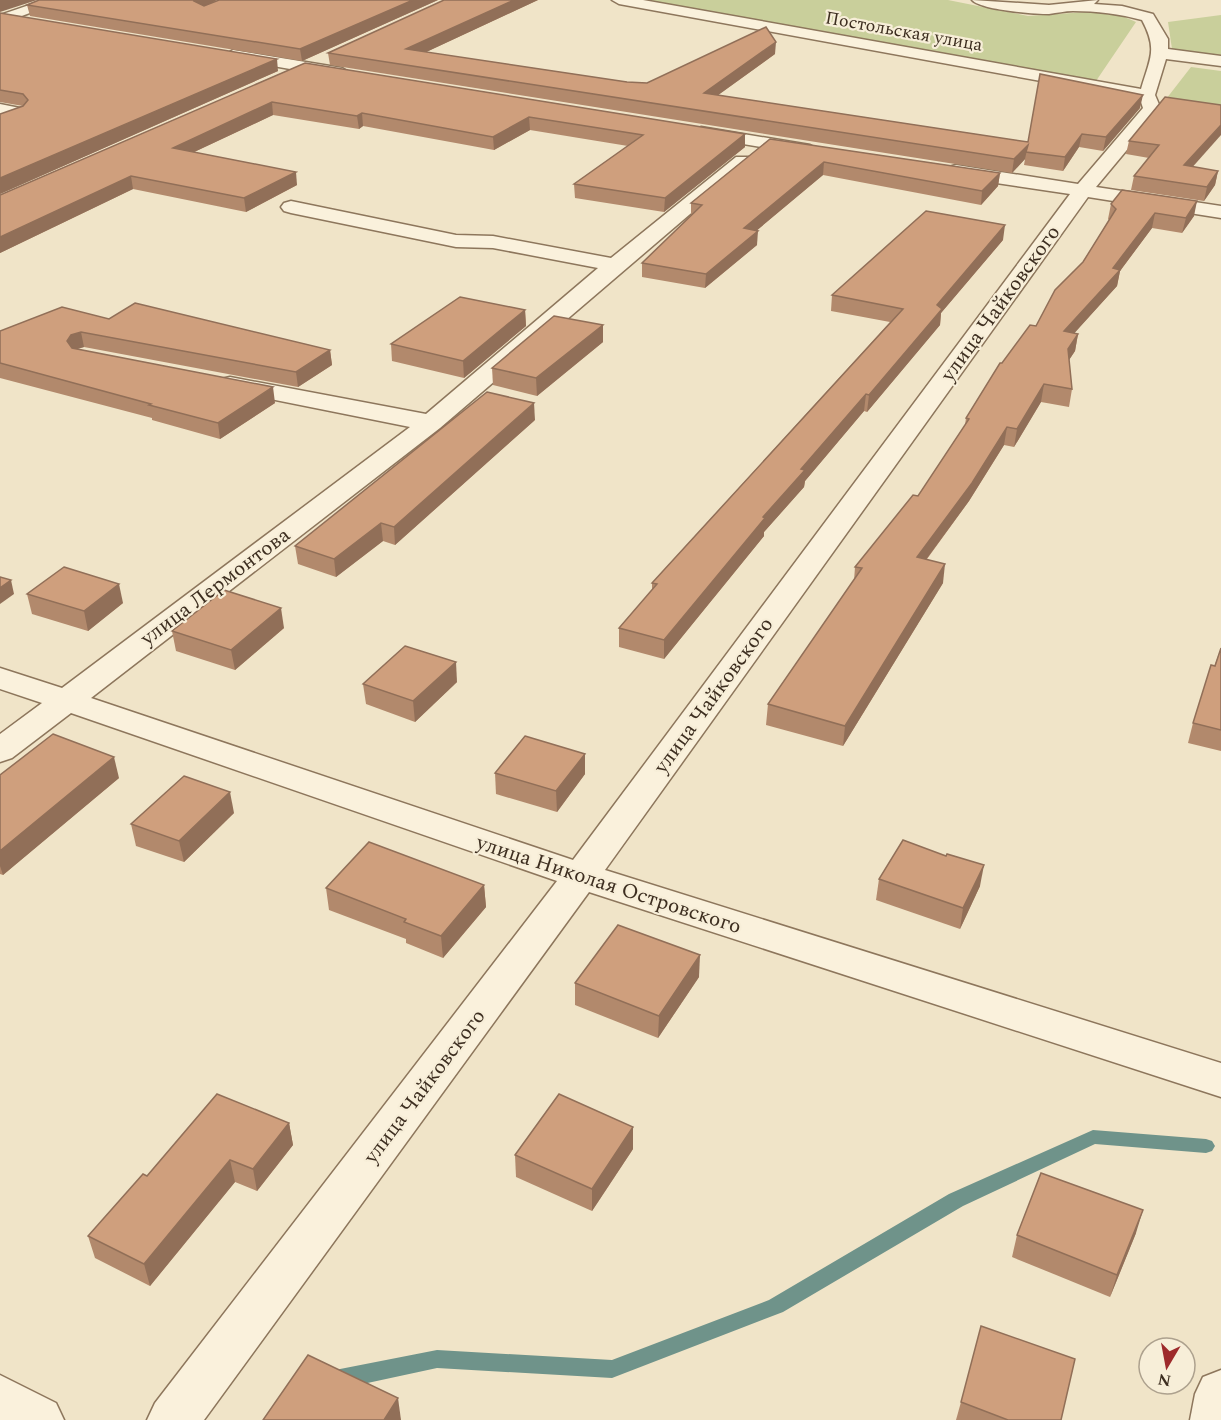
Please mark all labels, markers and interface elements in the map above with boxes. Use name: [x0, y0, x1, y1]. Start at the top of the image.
street label: Постольская улица: [823, 4, 985, 59]
street label: улица Чайковского: [932, 219, 1069, 389]
street label: улица Лермонтова: [133, 519, 298, 655]
street label: улица Чайковского: [645, 611, 782, 781]
street label: улица Николая Островского: [471, 827, 745, 943]
street label: улица Чайковского: [355, 1002, 494, 1172]
north arrow: [1137, 1336, 1197, 1396]
text: N: [1156, 1367, 1173, 1393]

